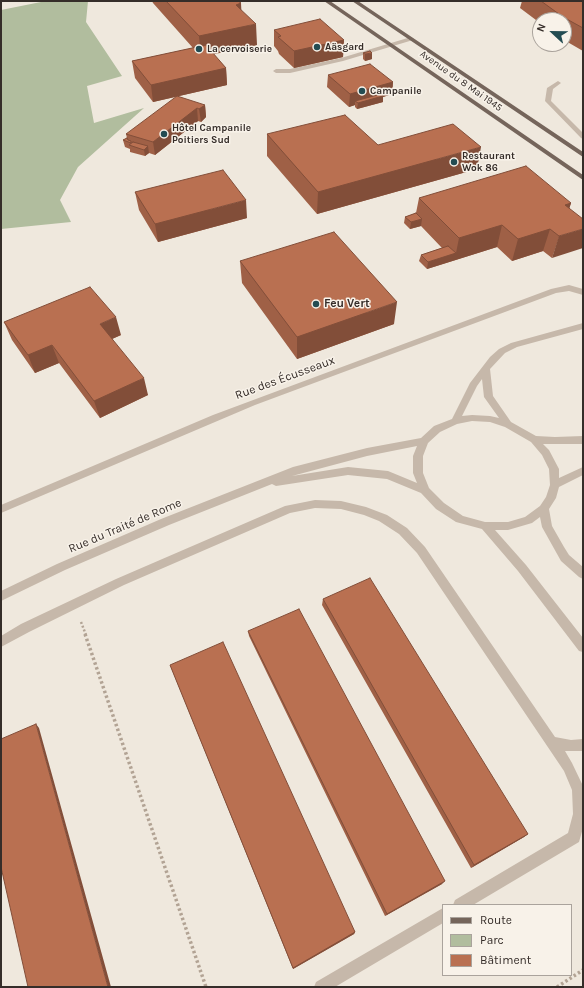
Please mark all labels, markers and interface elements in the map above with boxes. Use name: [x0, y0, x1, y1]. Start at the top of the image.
north arrow: [532, 12, 572, 52]
text: N: [534, 22, 549, 34]
place label: Aäsgard: [325, 41, 364, 53]
marker: Aäsgard: [312, 42, 322, 52]
place label: La cervoiserie: [207, 43, 272, 55]
marker: La cervoiserie: [194, 44, 204, 54]
street label: Avenue du 8 Mai 1945: [417, 48, 505, 114]
place label: Campanile: [370, 85, 421, 97]
marker: Campanile: [357, 86, 367, 96]
place label: Hôtel Campanile Poitiers Sud: [172, 122, 251, 146]
marker: Hôtel Campanile Poitiers Sud: [159, 129, 169, 139]
place label: Restaurant Wok 86: [462, 150, 515, 174]
marker: Restaurant Wok 86: [449, 157, 459, 167]
place label: Feu Vert: [324, 297, 370, 311]
marker: Feu Vert: [311, 299, 321, 309]
street label: Rue des Écusseaux: [233, 353, 337, 403]
street label: Rue du Traité de Rome: [66, 496, 184, 556]
legend: [442, 904, 572, 976]
text: Route: [480, 913, 512, 927]
text: Parc: [480, 933, 504, 947]
text: Bâtiment: [480, 953, 531, 967]

